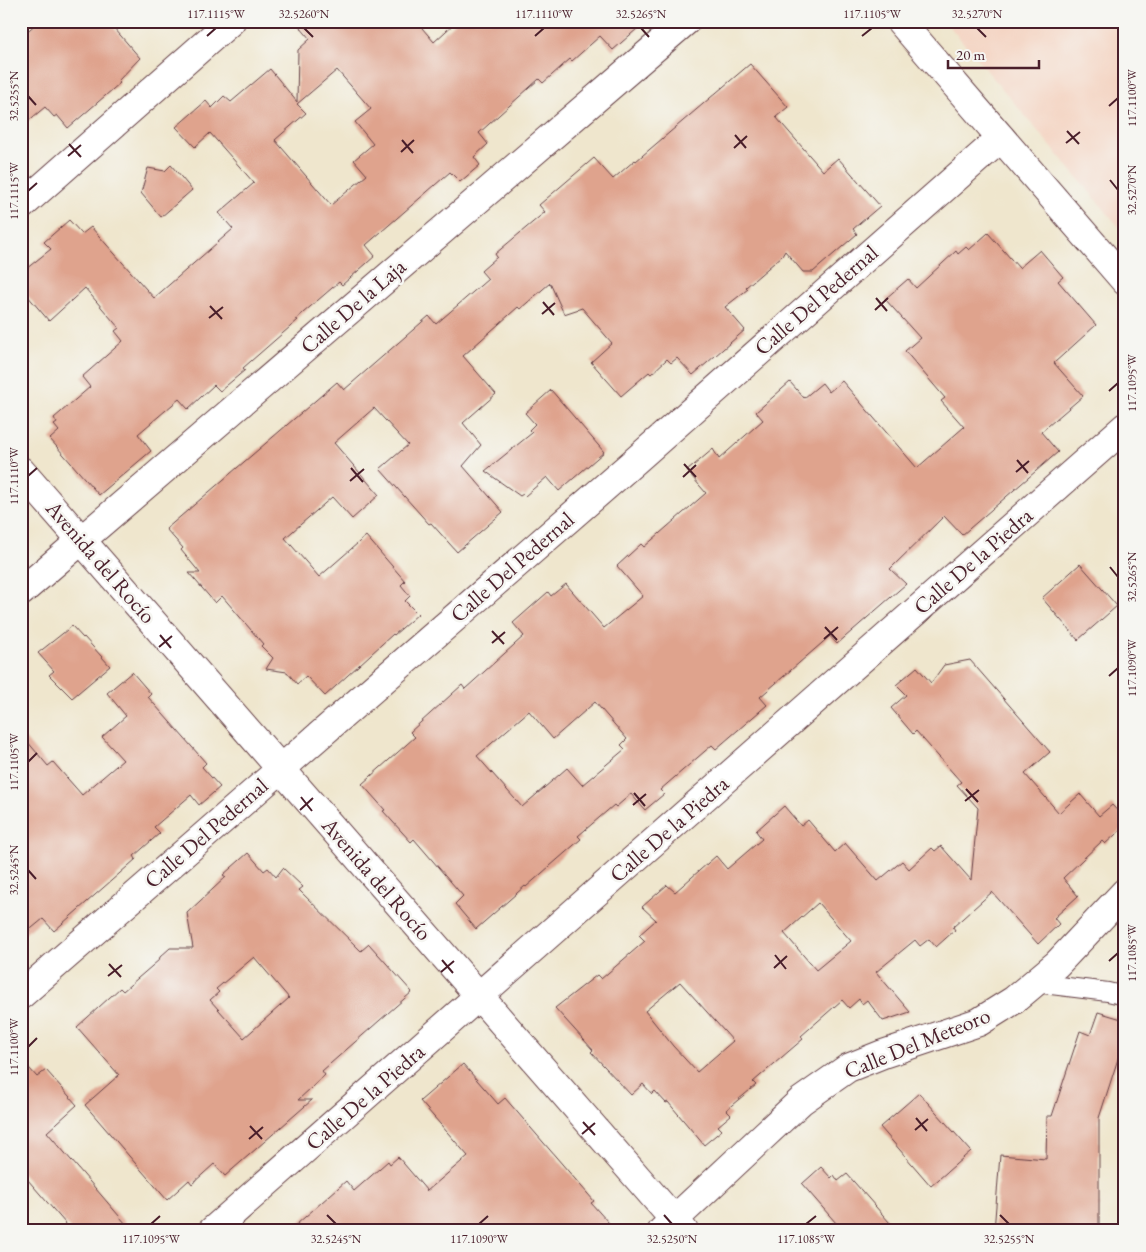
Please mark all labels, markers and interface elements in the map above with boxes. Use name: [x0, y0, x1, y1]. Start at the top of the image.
text: 117.1115°W: [187, 6, 246, 22]
text: 32.5260°N: [279, 6, 330, 22]
text: 117.1110°W: [515, 6, 574, 22]
text: 32.5265°N: [616, 6, 667, 22]
text: 117.1105°W: [843, 6, 902, 22]
text: 32.5270°N: [952, 6, 1003, 22]
scale bar: [948, 38, 1040, 70]
text: 20 m: [956, 45, 985, 64]
text: 117.1100°W: [1124, 68, 1140, 127]
text: 32.5255°N: [6, 70, 22, 121]
text: 117.1115°W: [6, 161, 22, 220]
text: 32.5270°N: [1124, 164, 1140, 215]
street label: Calle Del Pedernal: [748, 238, 884, 362]
street label: Calle De la Laja: [294, 252, 412, 360]
text: 117.1095°W: [1124, 353, 1140, 412]
text: 117.1110°W: [6, 446, 22, 505]
street label: Avenida del Rocío: [39, 494, 162, 630]
street label: Calle De la Piedra: [907, 501, 1039, 621]
street label: Calle Del Pedernal: [444, 505, 580, 629]
text: 32.5265°N: [1124, 551, 1140, 602]
text: 117.1090°W: [1124, 638, 1140, 697]
text: 117.1105°W: [6, 732, 22, 791]
street label: Calle De la Piedra: [603, 769, 735, 889]
street label: Calle Del Pedernal: [138, 771, 274, 895]
street label: Avenida del Rocío: [315, 811, 438, 947]
text: 32.5245°N: [6, 844, 22, 895]
text: 117.1085°W: [1124, 923, 1140, 982]
street label: Calle Del Meteoro: [840, 1000, 994, 1086]
text: 117.1100°W: [6, 1017, 22, 1076]
street label: Calle De la Piedra: [299, 1037, 431, 1157]
text: 117.1095°W: [122, 1231, 181, 1247]
text: 32.5245°N: [311, 1231, 362, 1247]
text: 117.1090°W: [450, 1231, 509, 1247]
text: 32.5250°N: [647, 1231, 698, 1247]
text: 117.1085°W: [777, 1231, 836, 1247]
text: 32.5255°N: [984, 1231, 1035, 1247]

